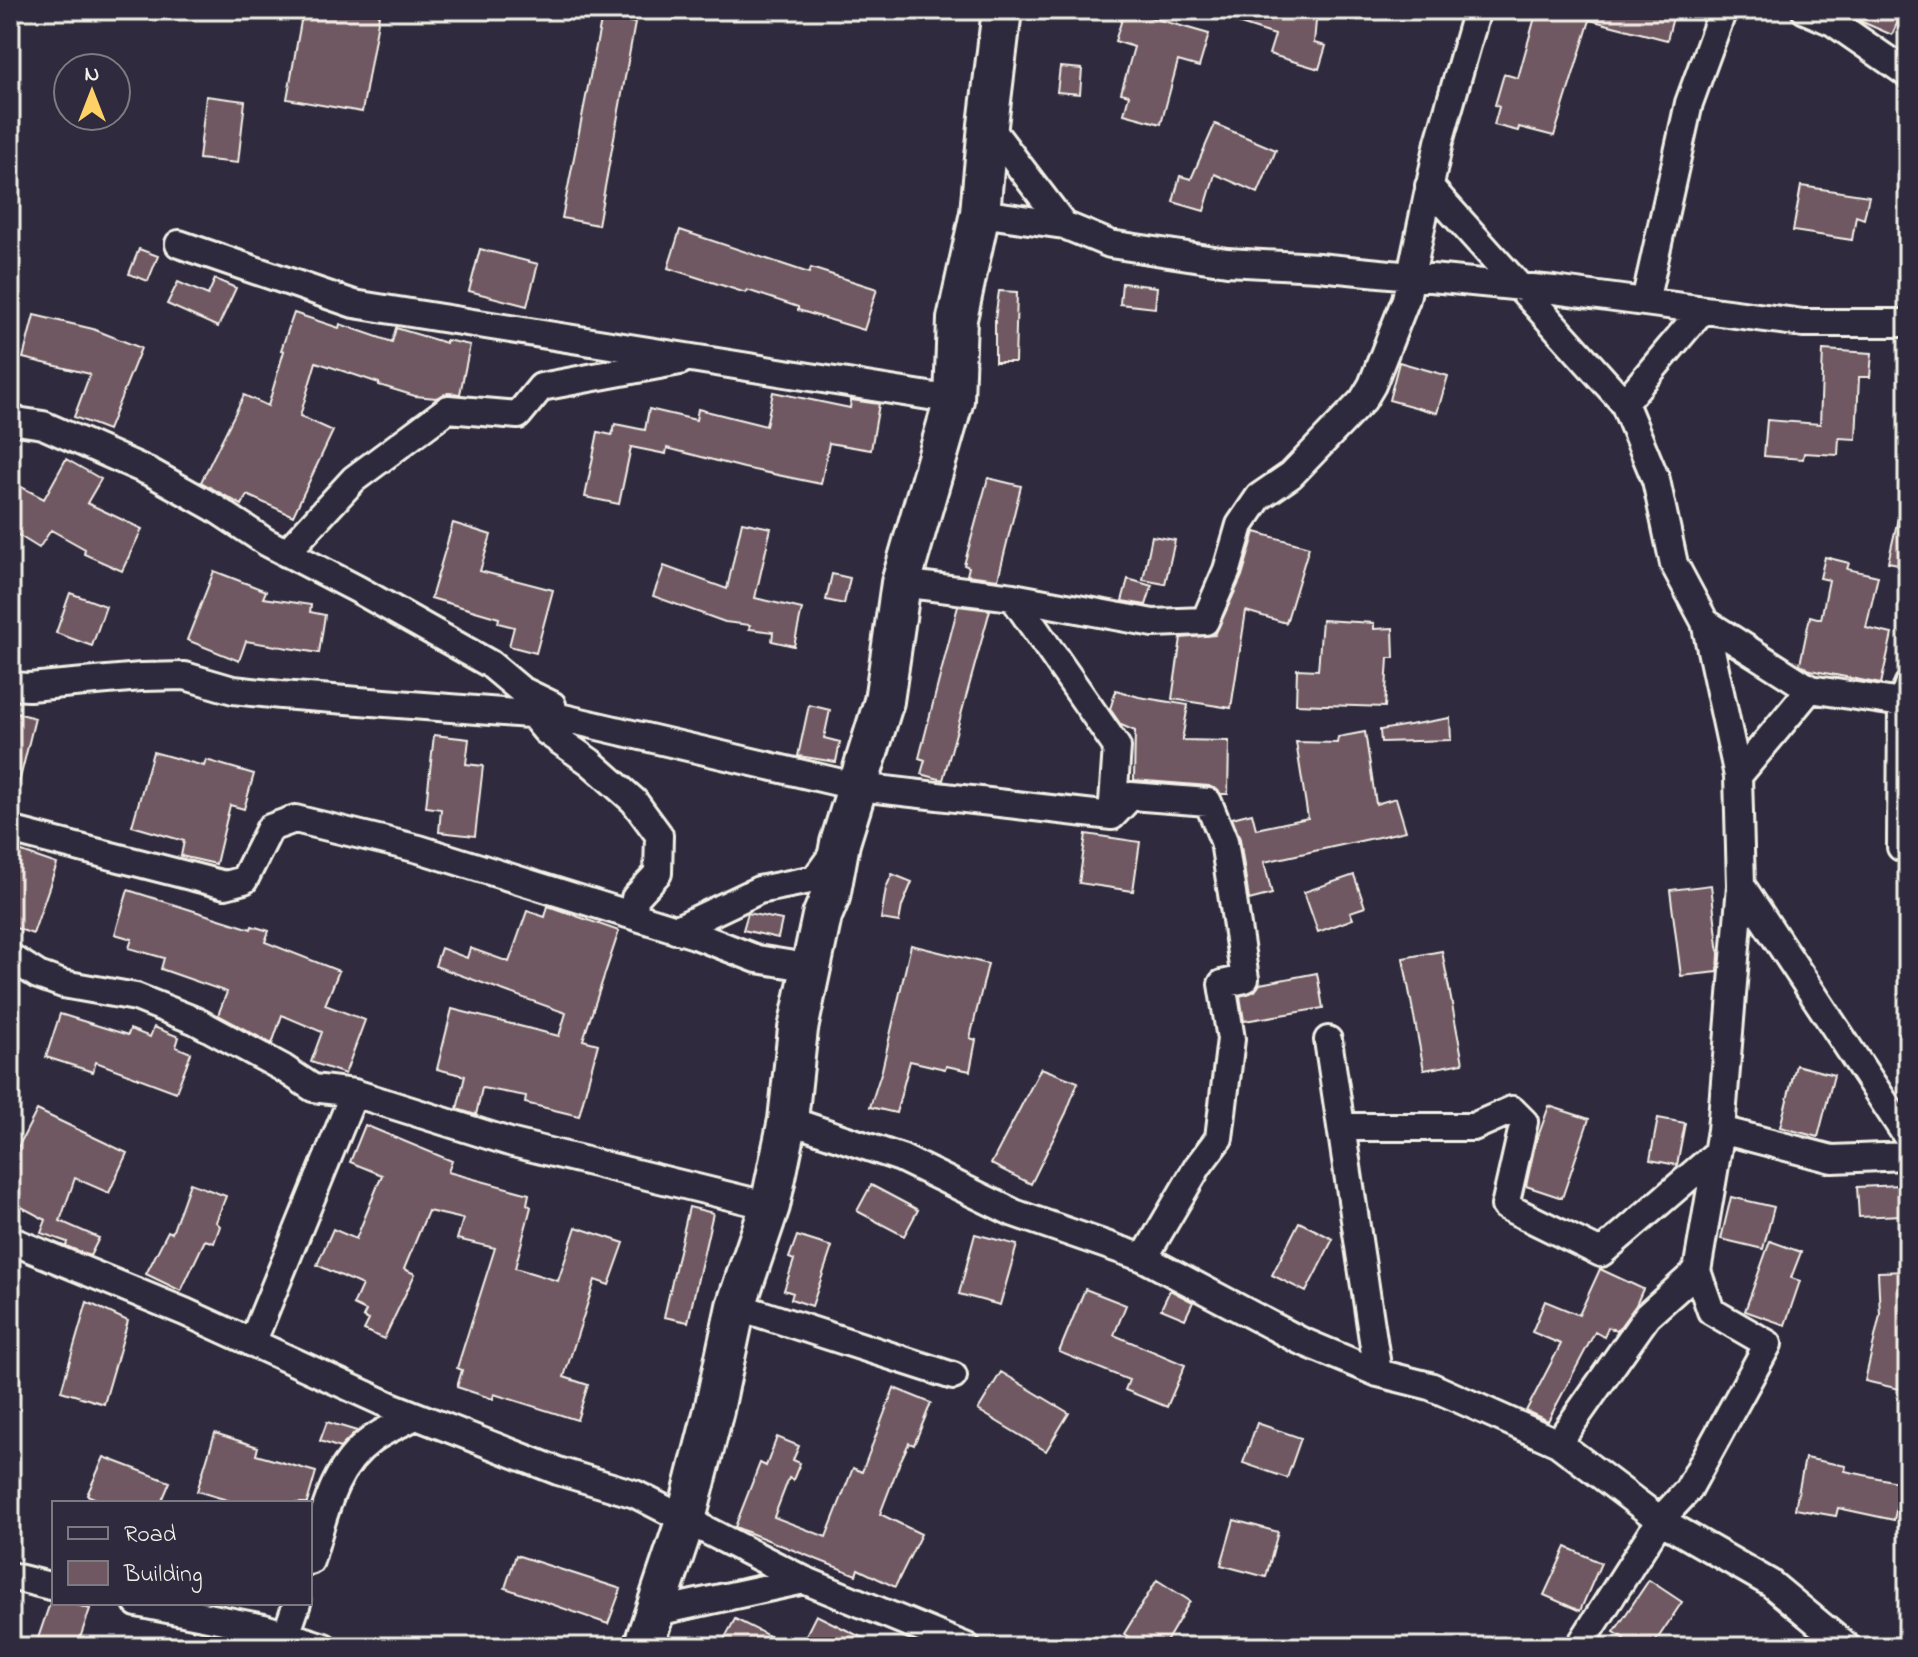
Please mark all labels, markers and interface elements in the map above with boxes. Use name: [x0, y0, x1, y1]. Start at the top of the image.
north arrow: [52, 52, 132, 132]
text: N: [85, 59, 99, 91]
legend: [52, 1501, 312, 1605]
text: Road: [124, 1518, 177, 1553]
text: Building: [123, 1558, 203, 1593]

